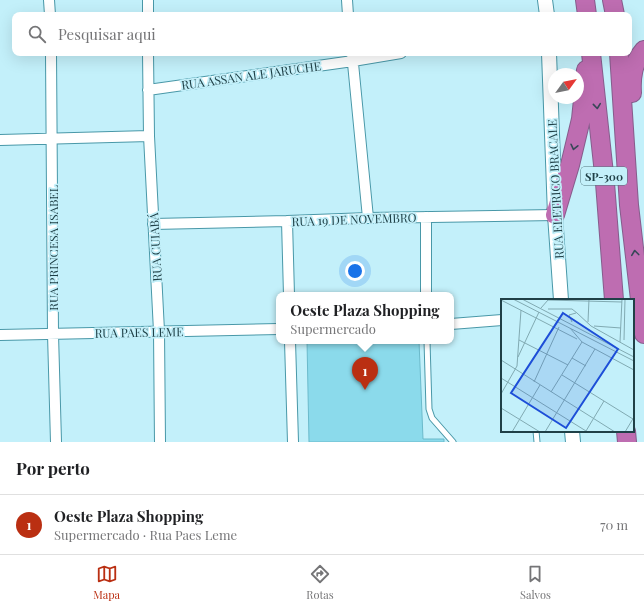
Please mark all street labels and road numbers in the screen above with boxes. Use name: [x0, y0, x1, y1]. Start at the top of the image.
street label: RUA ASSAN ALE JARUCHE: [180, 57, 322, 93]
street label: RUA ELETRICO BRACALE: [543, 119, 567, 259]
road number: SP-300: [581, 167, 627, 185]
street label: RUA PRINCESA ISABEL: [45, 185, 61, 311]
street label: RUA 19 DE NOVEMBRO: [291, 209, 417, 229]
street label: RUA CUIABÁ: [145, 212, 165, 282]
street label: RUA PAES LEME: [94, 323, 184, 341]

